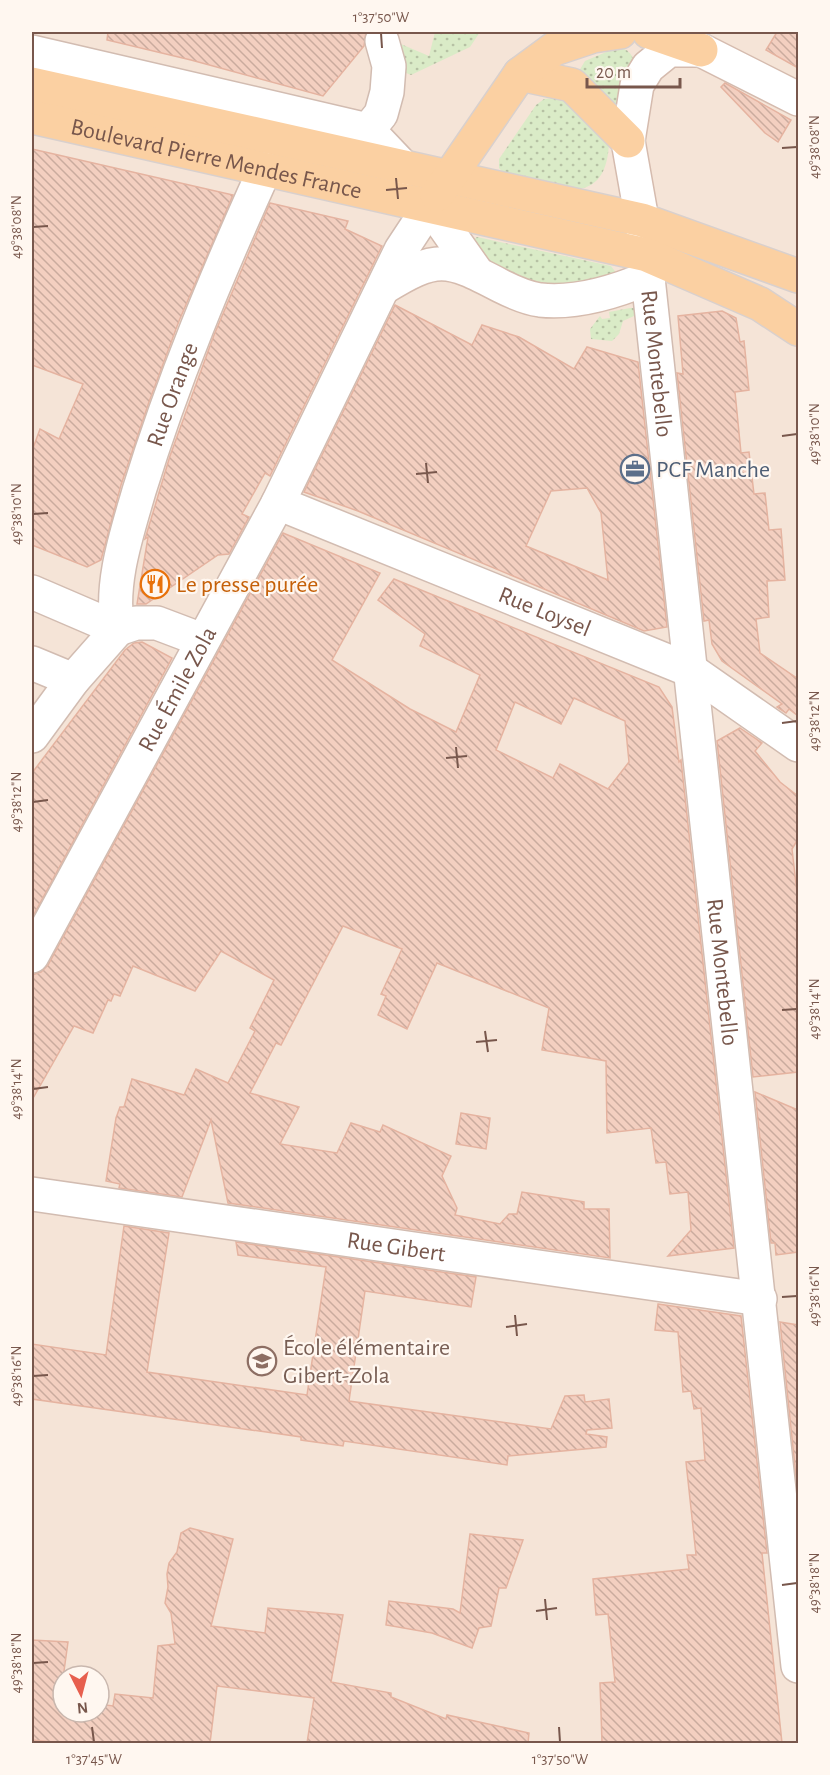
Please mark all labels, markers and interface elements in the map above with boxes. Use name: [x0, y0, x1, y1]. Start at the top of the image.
text: 1°37'50"W: [353, 10, 410, 25]
scale bar: [587, 51, 680, 89]
text: 20 m: [596, 64, 631, 82]
street label: Boulevard Pierre Mendes France: [68, 115, 364, 204]
text: 49°38'08"N: [807, 115, 822, 179]
text: 49°38'08"N: [9, 195, 24, 259]
street label: Rue Montebello: [636, 289, 676, 438]
street label: Rue Orange: [143, 339, 203, 450]
text: 49°38'10"N: [807, 403, 822, 465]
office icon: PCF Manche: [619, 453, 651, 485]
place label: PCF Manche: [656, 458, 770, 482]
text: 49°38'10"N: [9, 483, 24, 545]
restaurant icon: Le presse purée: [139, 568, 171, 600]
place label: Le presse purée: [176, 573, 318, 597]
street label: Rue Loysel: [495, 583, 594, 642]
street label: Rue Émile Zola: [134, 623, 221, 756]
text: 49°38'12"N: [807, 691, 822, 751]
text: 49°38'12"N: [9, 772, 24, 832]
street label: Rue Montebello: [702, 897, 742, 1047]
text: 49°38'14"N: [807, 978, 822, 1040]
text: 49°38'14"N: [9, 1058, 24, 1120]
street label: Rue Gibert: [345, 1229, 447, 1267]
text: 49°38'16"N: [807, 1265, 822, 1327]
place label: École élémentaire Gibert-Zola: [283, 1334, 450, 1388]
text: 49°38'16"N: [9, 1345, 24, 1407]
school or university icon: École élémentaire Gibert-Zola: [246, 1345, 278, 1377]
text: 49°38'18"N: [807, 1552, 822, 1614]
text: 49°38'18"N: [9, 1632, 24, 1694]
north arrow: [51, 1664, 111, 1724]
text: N: [76, 1699, 89, 1716]
text: 1°37'45"W: [66, 1752, 122, 1767]
text: 1°37'50"W: [532, 1752, 589, 1767]

